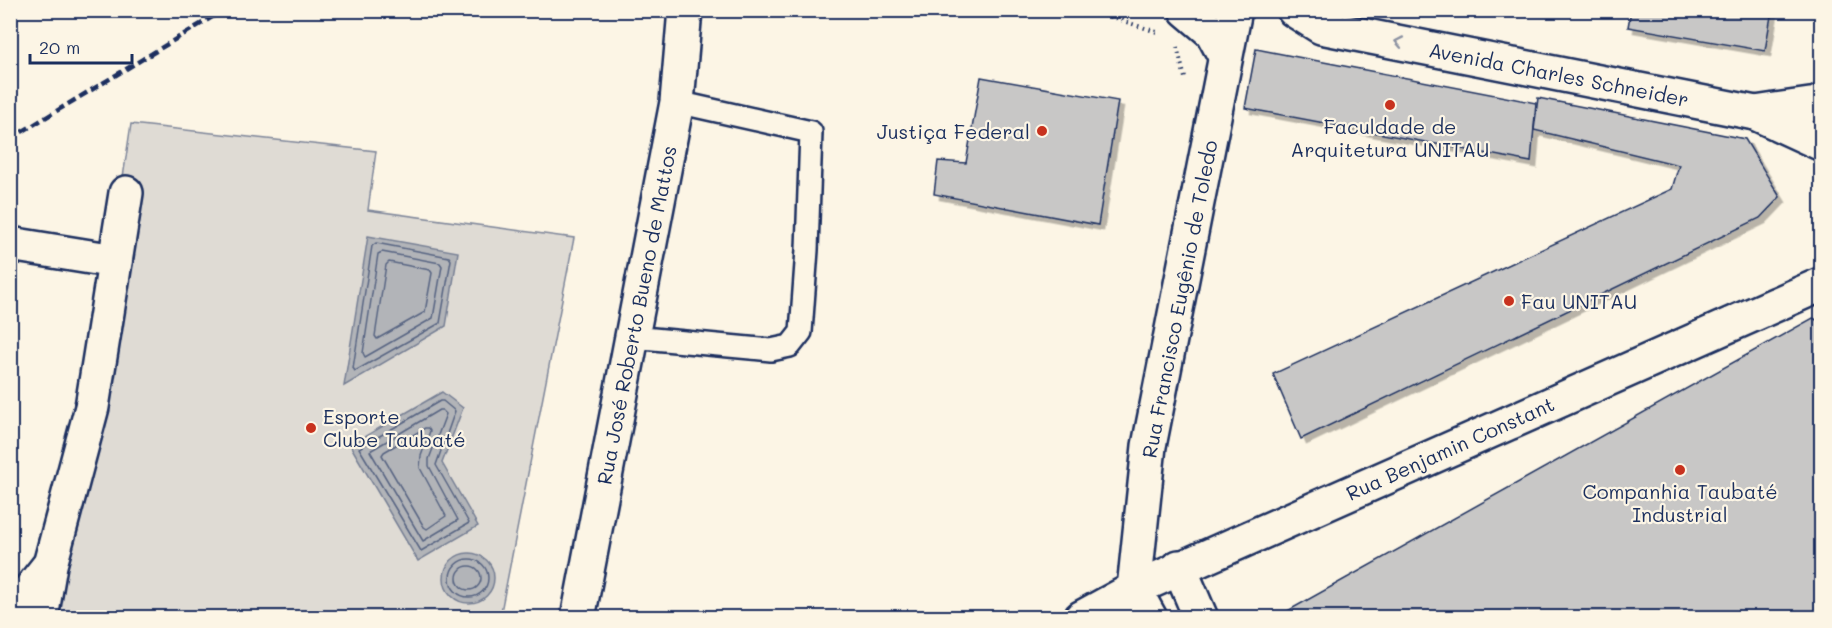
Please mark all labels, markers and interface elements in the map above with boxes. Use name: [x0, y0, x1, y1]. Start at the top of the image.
scale bar: [30, 27, 132, 65]
text: 20 m: [39, 35, 80, 59]
one-way arrow: [1394, 36, 1404, 49]
street label: Avenida Charles Schneider: [1427, 36, 1691, 112]
marker: Faculdade de Arquitetura UNITAU: [1383, 98, 1397, 112]
place label: Faculdade de Arquitetura UNITAU: [1291, 113, 1489, 162]
place label: Justiça Federal: [877, 118, 1030, 144]
marker: Justiça Federal: [1035, 124, 1049, 138]
street label: Rua Francisco Eugênio de Toledo: [1135, 138, 1223, 460]
street label: Rua José Roberto Bueno de Mattos: [590, 143, 682, 487]
place label: Fau UNITAU: [1521, 288, 1637, 314]
marker: Fau UNITAU: [1502, 294, 1516, 308]
street label: Rua Benjamin Constant: [1342, 390, 1558, 506]
place label: Esporte Clube Taubaté: [323, 403, 466, 452]
marker: Esporte Clube Taubaté: [304, 421, 318, 435]
marker: Companhia Taubaté Industrial: [1673, 463, 1687, 477]
place label: Companhia Taubaté Industrial: [1582, 478, 1778, 527]

